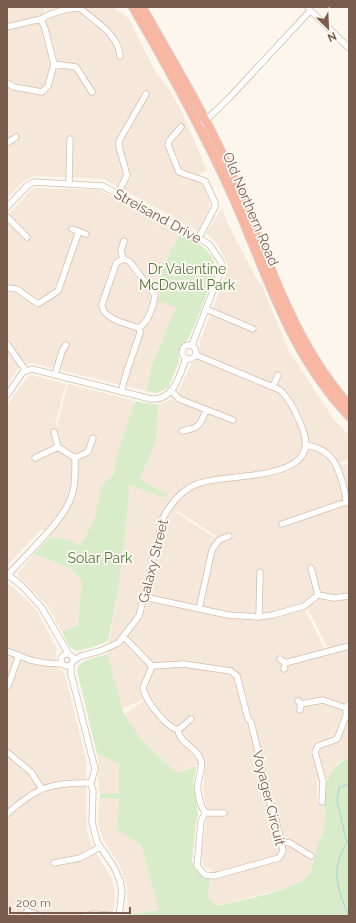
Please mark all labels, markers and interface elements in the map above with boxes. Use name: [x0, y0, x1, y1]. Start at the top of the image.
north arrow: [308, 8, 348, 48]
text: N: [325, 29, 338, 44]
street label: Old Northern Road: [220, 150, 282, 268]
street label: Streisand Drive: [112, 185, 204, 247]
park label: Dr Valentine McDowall Park: [139, 261, 236, 293]
street label: Galaxy Street: [135, 517, 171, 605]
park label: Solar Park: [67, 550, 133, 566]
street label: Voyager Circuit: [249, 749, 289, 848]
scale bar: [10, 889, 130, 915]
text: 200 m: [16, 896, 51, 910]

